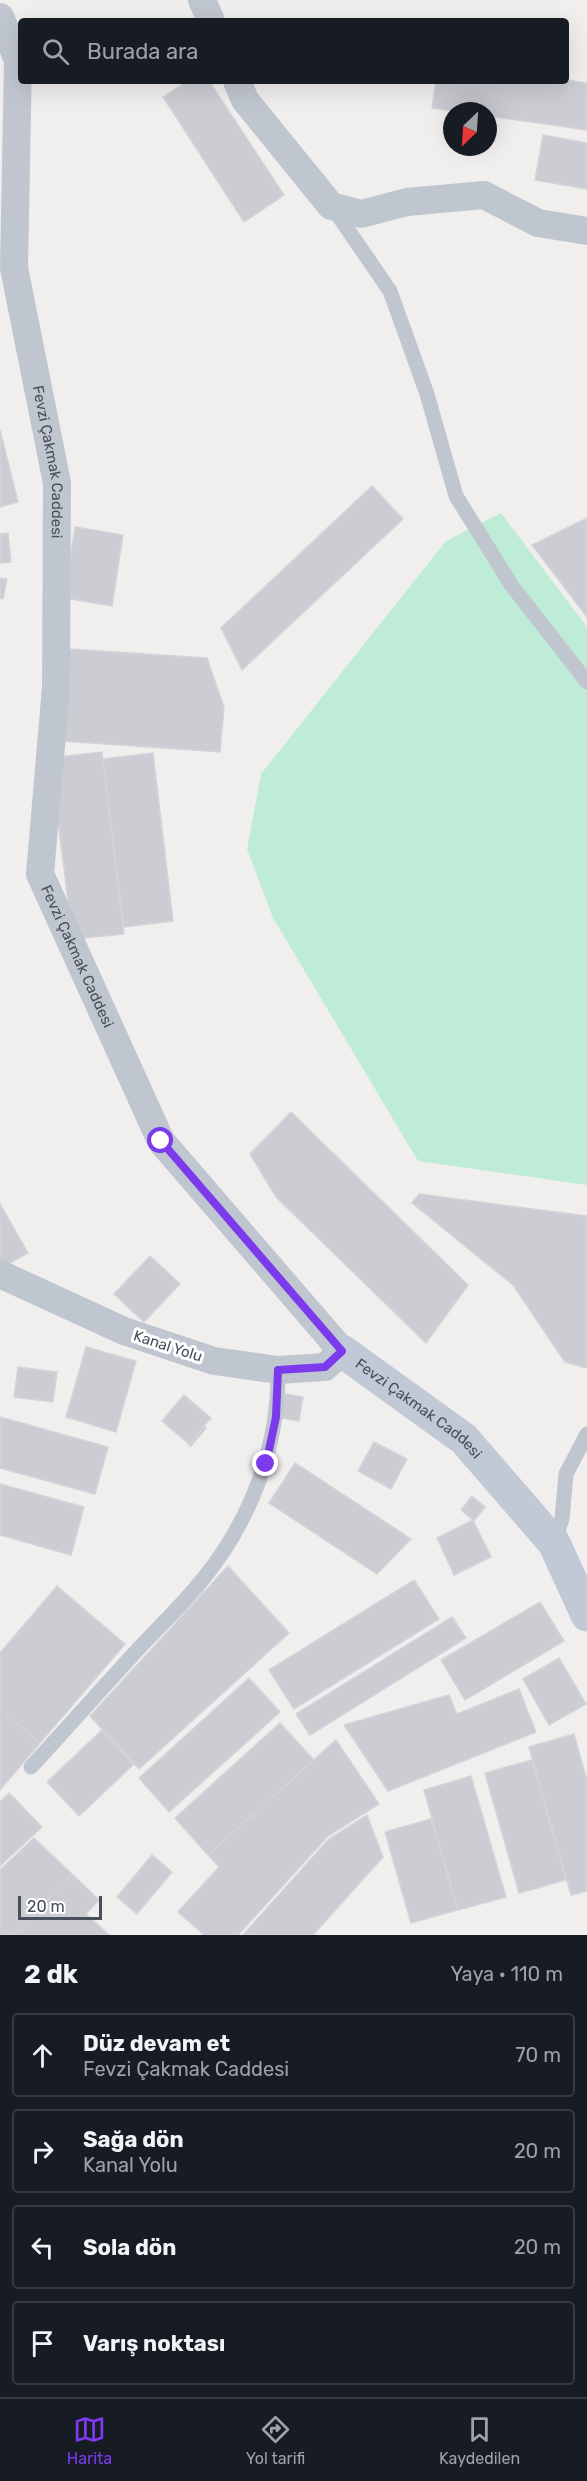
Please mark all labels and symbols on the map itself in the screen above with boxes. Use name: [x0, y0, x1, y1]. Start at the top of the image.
north arrow: [443, 102, 497, 156]
street label: Fevzi Çakmak Caddesi: [29, 384, 66, 539]
street label: Fevzi Çakmak Caddesi: [37, 882, 117, 1031]
route start: [147, 1127, 173, 1153]
street label: Kanal Yolu: [131, 1326, 205, 1366]
street label: Fevzi Çakmak Caddesi: [352, 1355, 486, 1462]
route end: [252, 1450, 278, 1476]
scale bar: [18, 1893, 102, 1920]

